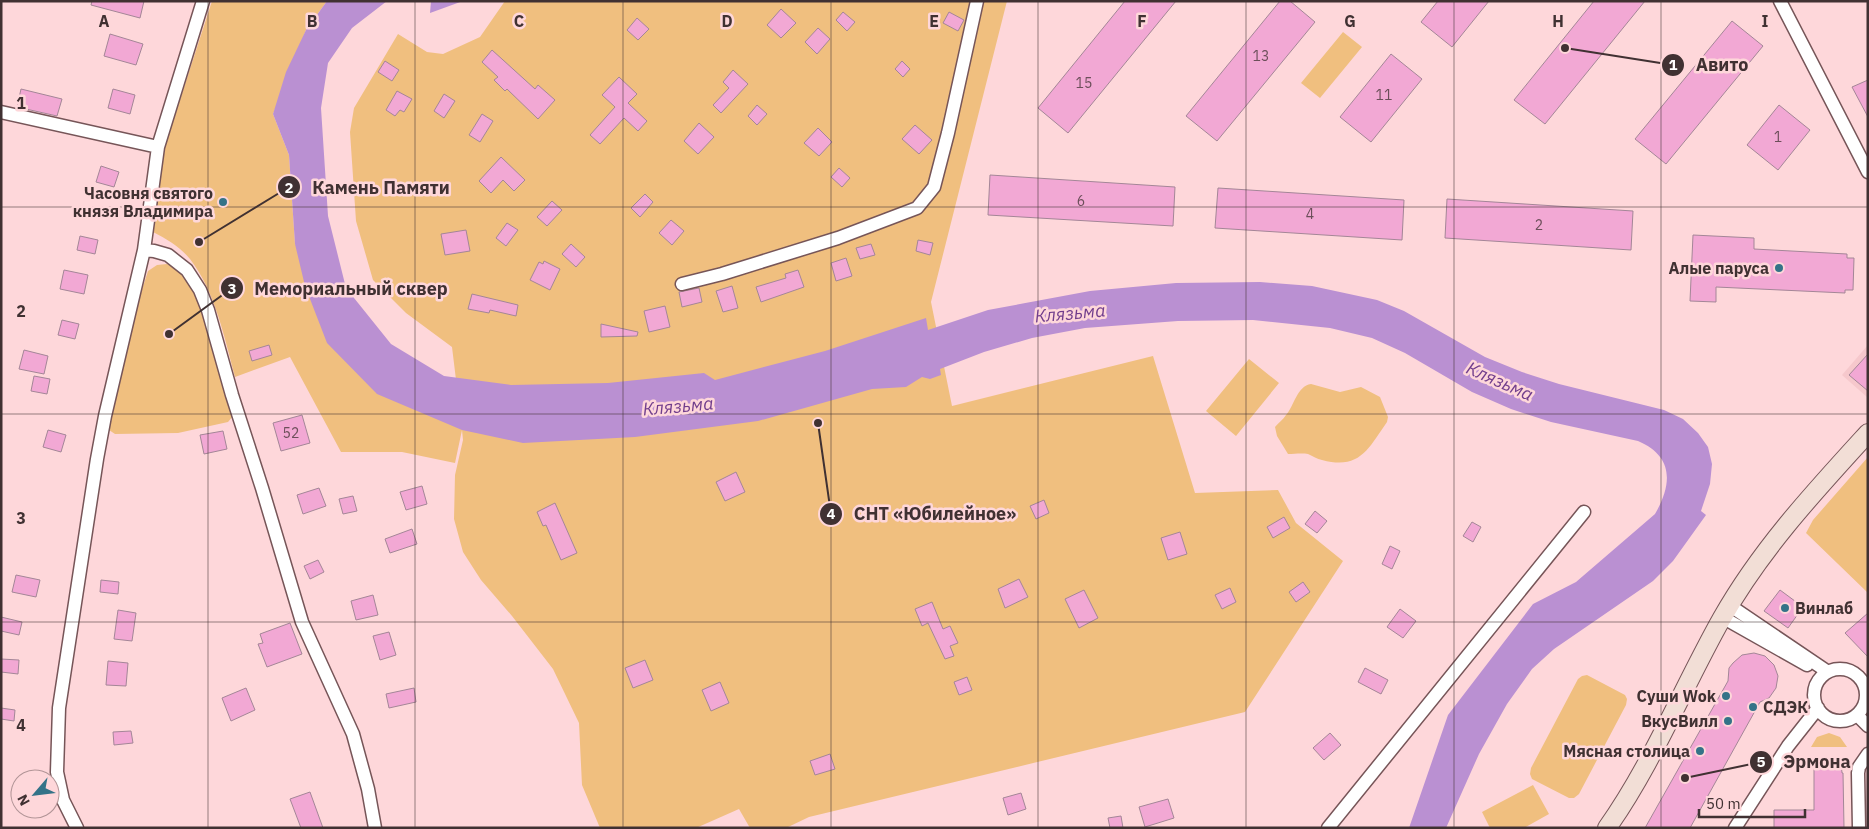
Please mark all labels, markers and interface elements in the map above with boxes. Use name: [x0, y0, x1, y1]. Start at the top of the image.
text: A: [99, 11, 110, 31]
text: B: [307, 11, 318, 31]
text: C: [514, 11, 524, 31]
text: D: [721, 11, 733, 31]
text: E: [929, 11, 939, 31]
text: F: [1137, 11, 1147, 31]
text: G: [1344, 11, 1356, 31]
text: H: [1552, 11, 1564, 31]
text: I: [1762, 11, 1769, 31]
house number: 13: [1253, 47, 1269, 65]
callout: Авито: [1661, 48, 1758, 81]
text: Авито: [1696, 53, 1748, 76]
text: 1: [1668, 55, 1678, 74]
house number: 15: [1076, 74, 1092, 92]
house number: 11: [1376, 86, 1392, 104]
text: 1: [16, 93, 26, 113]
house number: 1: [1774, 128, 1782, 146]
callout: Камень Памяти: [277, 171, 459, 204]
text: Камень Памяти: [312, 176, 450, 199]
text: 2: [284, 178, 294, 197]
place label: Часовня святого князя Владимира: [73, 183, 213, 221]
house number: 6: [1077, 192, 1085, 210]
marker: Часовня святого князя Владимира: [217, 196, 229, 208]
house number: 4: [1306, 205, 1314, 223]
house number: 2: [1535, 216, 1543, 234]
place label: Алые паруса: [1668, 258, 1769, 278]
marker: Алые паруса: [1773, 262, 1785, 274]
callout: Мемориальный сквер: [219, 272, 458, 305]
text: Мемориальный сквер: [254, 277, 448, 300]
text: 3: [227, 279, 237, 298]
water label: Клязьма: [1034, 298, 1106, 328]
text: 2: [16, 301, 26, 321]
water label: Клязьма: [1463, 356, 1537, 406]
water label: Клязьма: [642, 391, 714, 421]
house number: 52: [283, 424, 299, 442]
callout: СНТ «Юбилейное»: [818, 497, 1026, 530]
text: СНТ «Юбилейное»: [854, 502, 1016, 525]
text: 4: [826, 504, 836, 523]
text: 3: [16, 508, 26, 528]
place label: Винлаб: [1795, 598, 1853, 618]
marker: Винлаб: [1779, 602, 1791, 614]
place label: Суши Wok: [1637, 686, 1717, 706]
marker: Суши Wok: [1720, 690, 1732, 702]
place label: СДЭК: [1763, 697, 1808, 717]
marker: СДЭК: [1747, 701, 1759, 713]
place label: ВкусВилл: [1641, 711, 1718, 731]
text: 4: [16, 715, 26, 735]
marker: ВкусВилл: [1722, 715, 1734, 727]
place label: Мясная столица: [1563, 741, 1690, 761]
marker: Мясная столица: [1694, 745, 1706, 757]
callout: Эрмона: [1748, 745, 1861, 778]
text: Эрмона: [1783, 750, 1851, 773]
text: 5: [1756, 752, 1766, 771]
north arrow: [10, 769, 60, 819]
scale bar: [1699, 786, 1805, 818]
text: N: [13, 791, 34, 809]
text: 50 m: [1706, 794, 1741, 813]

